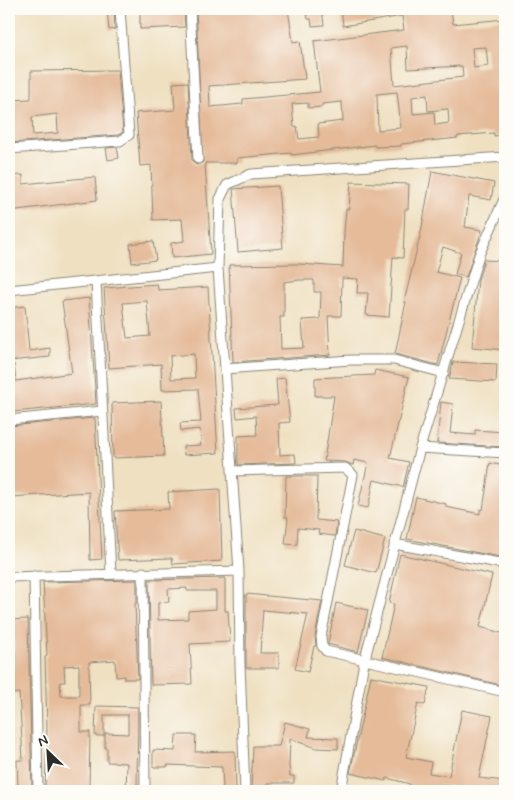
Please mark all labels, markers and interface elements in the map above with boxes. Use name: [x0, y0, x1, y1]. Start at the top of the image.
north arrow: [22, 728, 72, 778]
text: N: [35, 731, 51, 751]

